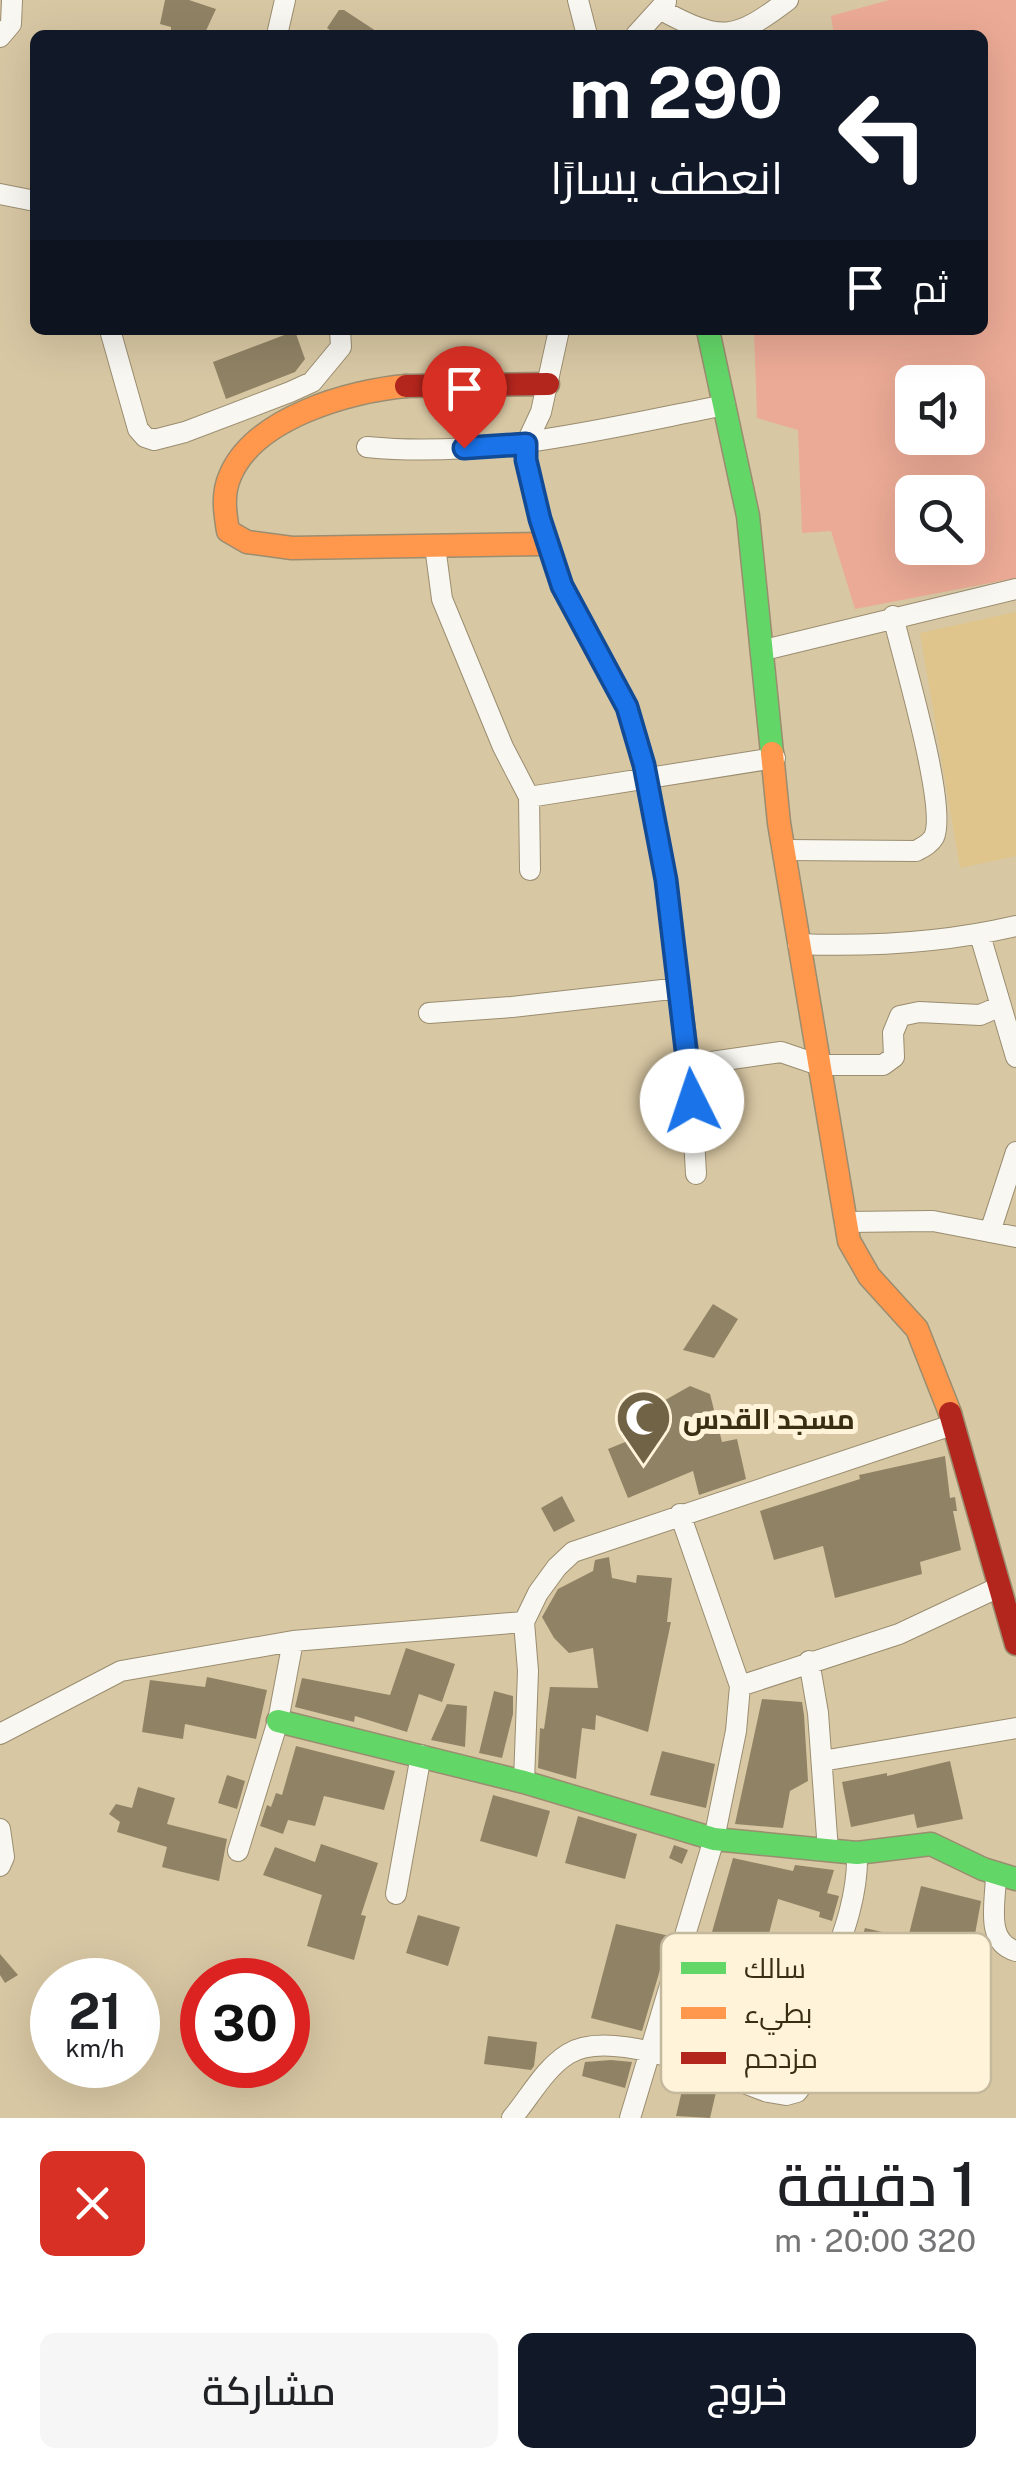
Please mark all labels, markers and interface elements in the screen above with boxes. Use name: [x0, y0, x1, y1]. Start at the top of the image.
text: 290 m: [569, 51, 783, 134]
icon: left: [818, 70, 948, 200]
text: انعطف يسارًا: [550, 151, 783, 204]
icon: arrive: [838, 260, 893, 315]
text: ثم: [913, 266, 948, 311]
pin: [422, 346, 507, 449]
icon: arrive: [437, 361, 492, 416]
map controls: [895, 365, 985, 565]
button: sound: [895, 365, 985, 455]
button: search: [895, 475, 985, 565]
position arrow: [640, 1049, 744, 1153]
mosque icon: مسجد القدس: [614, 1388, 674, 1467]
place label: مسجد القدس: [683, 1402, 855, 1436]
legend: [661, 1933, 991, 2093]
text: سالك: [744, 1951, 806, 1984]
speed limit sign: 30: [180, 1958, 310, 2088]
text: 21: [68, 1981, 122, 2040]
text: بطيء: [744, 1996, 812, 2035]
text: km/h: [66, 2033, 124, 2063]
text: مزدحم: [744, 2041, 818, 2078]
text: 1 دقيقة: [777, 2149, 976, 2220]
button: close: [40, 2151, 145, 2256]
text: 320 m · 20:00: [774, 2222, 976, 2259]
button: مشاركة: [40, 2333, 498, 2448]
button: خروج: [518, 2333, 976, 2448]

